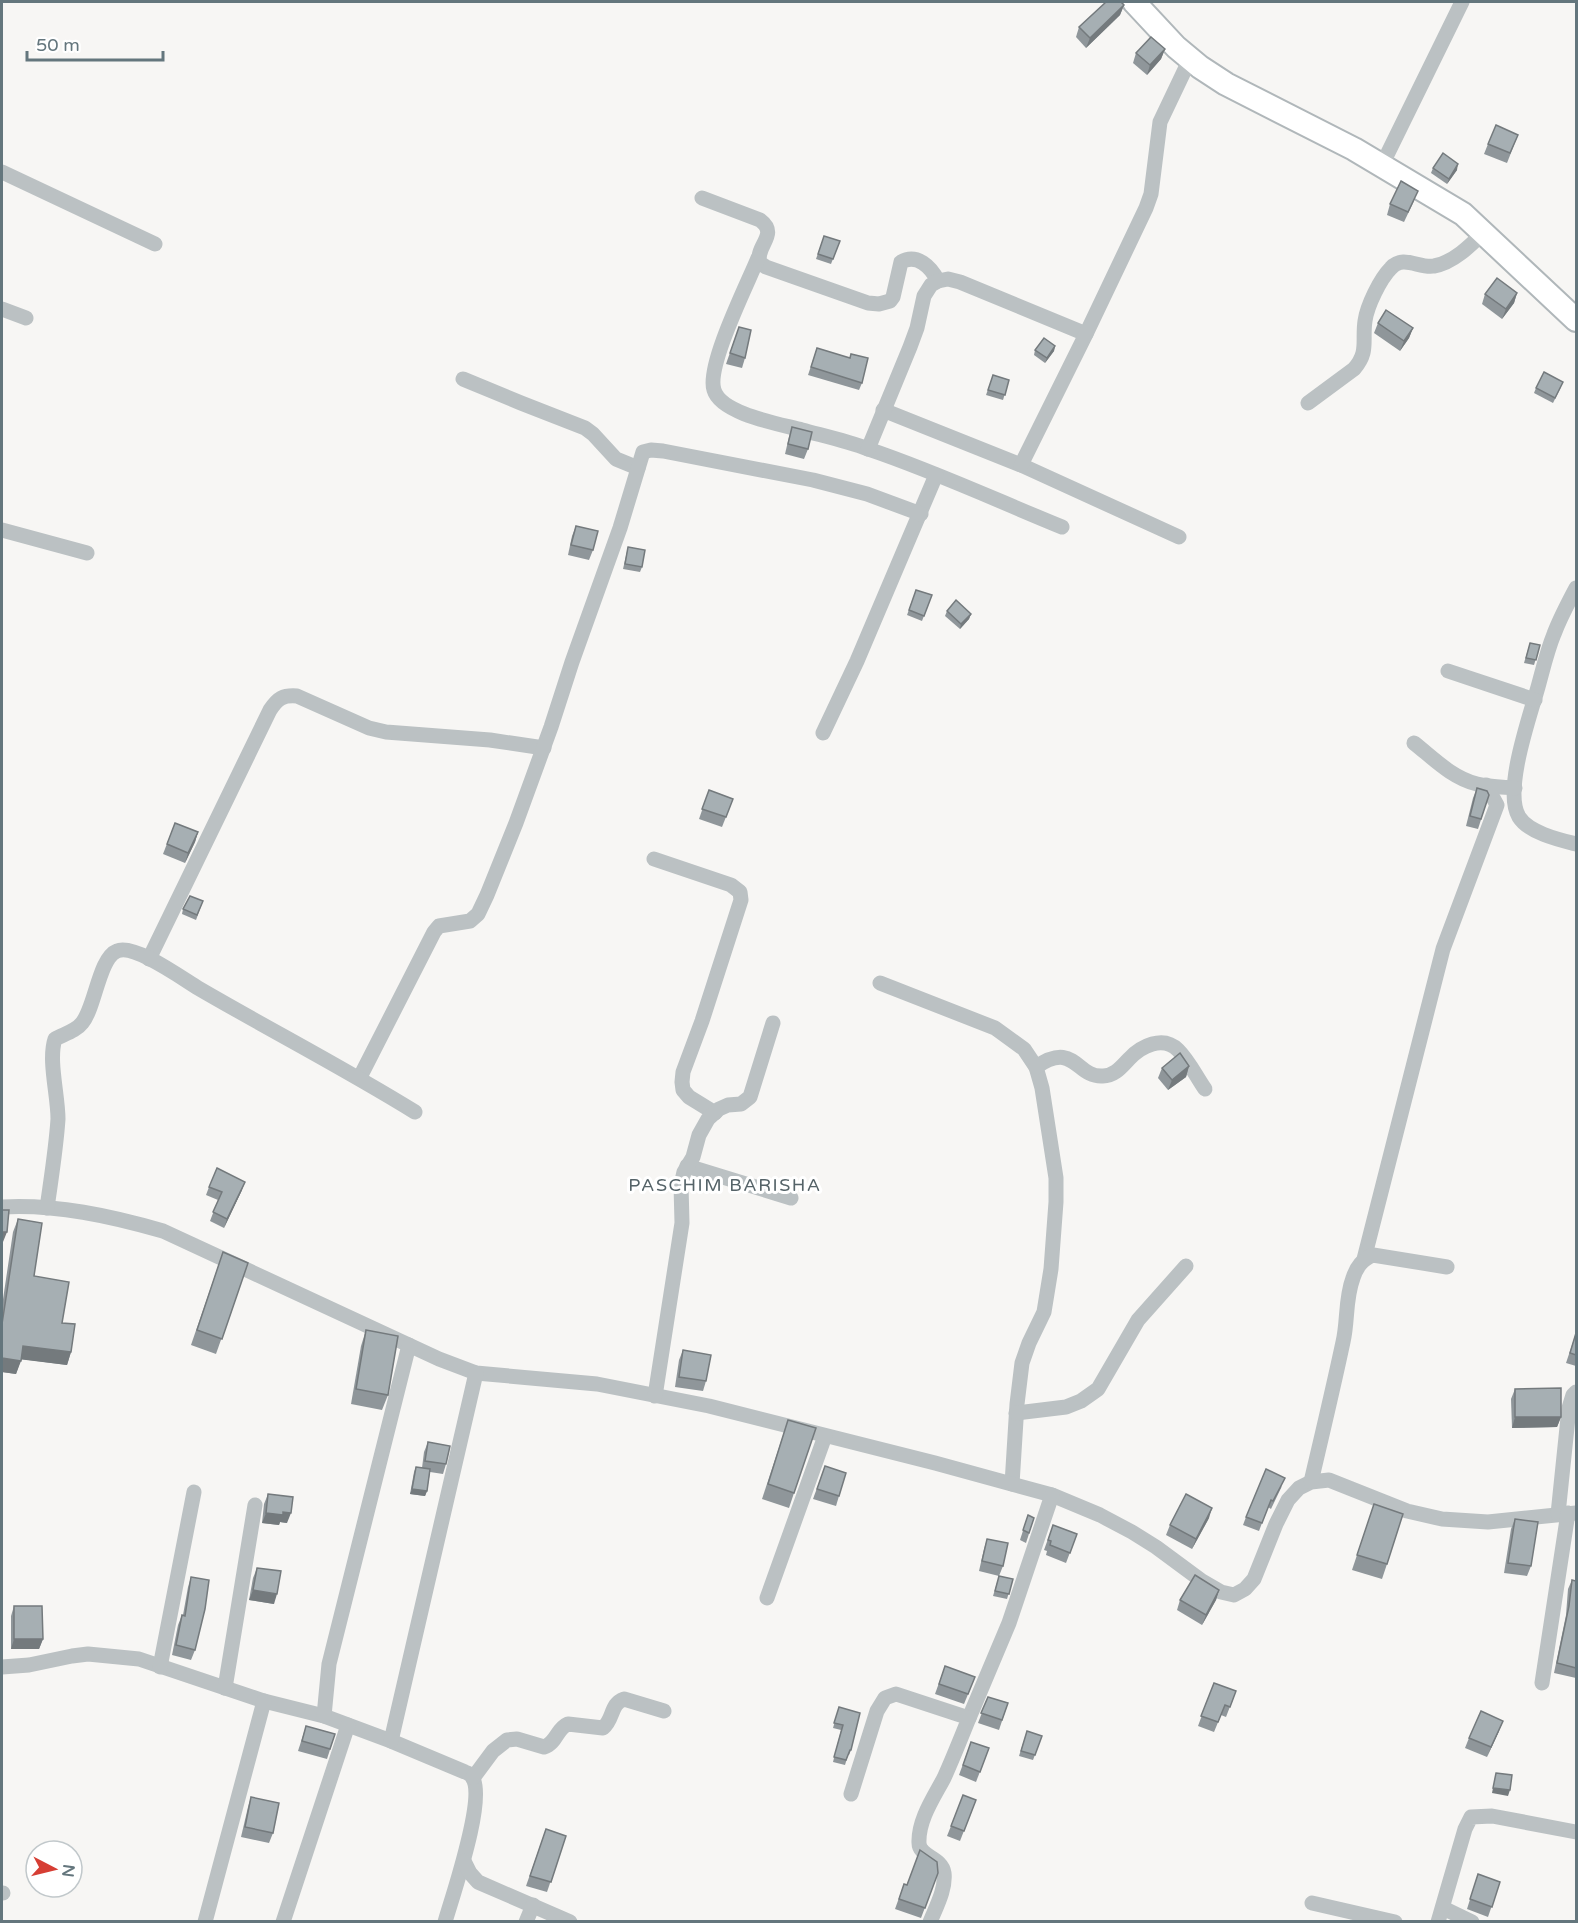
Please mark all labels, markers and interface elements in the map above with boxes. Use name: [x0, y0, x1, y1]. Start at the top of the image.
scale bar: [27, 24, 164, 62]
text: 50 m: [36, 34, 80, 56]
district label: PASCHIM BARISHA: [628, 1174, 822, 1196]
north arrow: [24, 1839, 84, 1899]
text: N: [57, 1863, 79, 1878]

